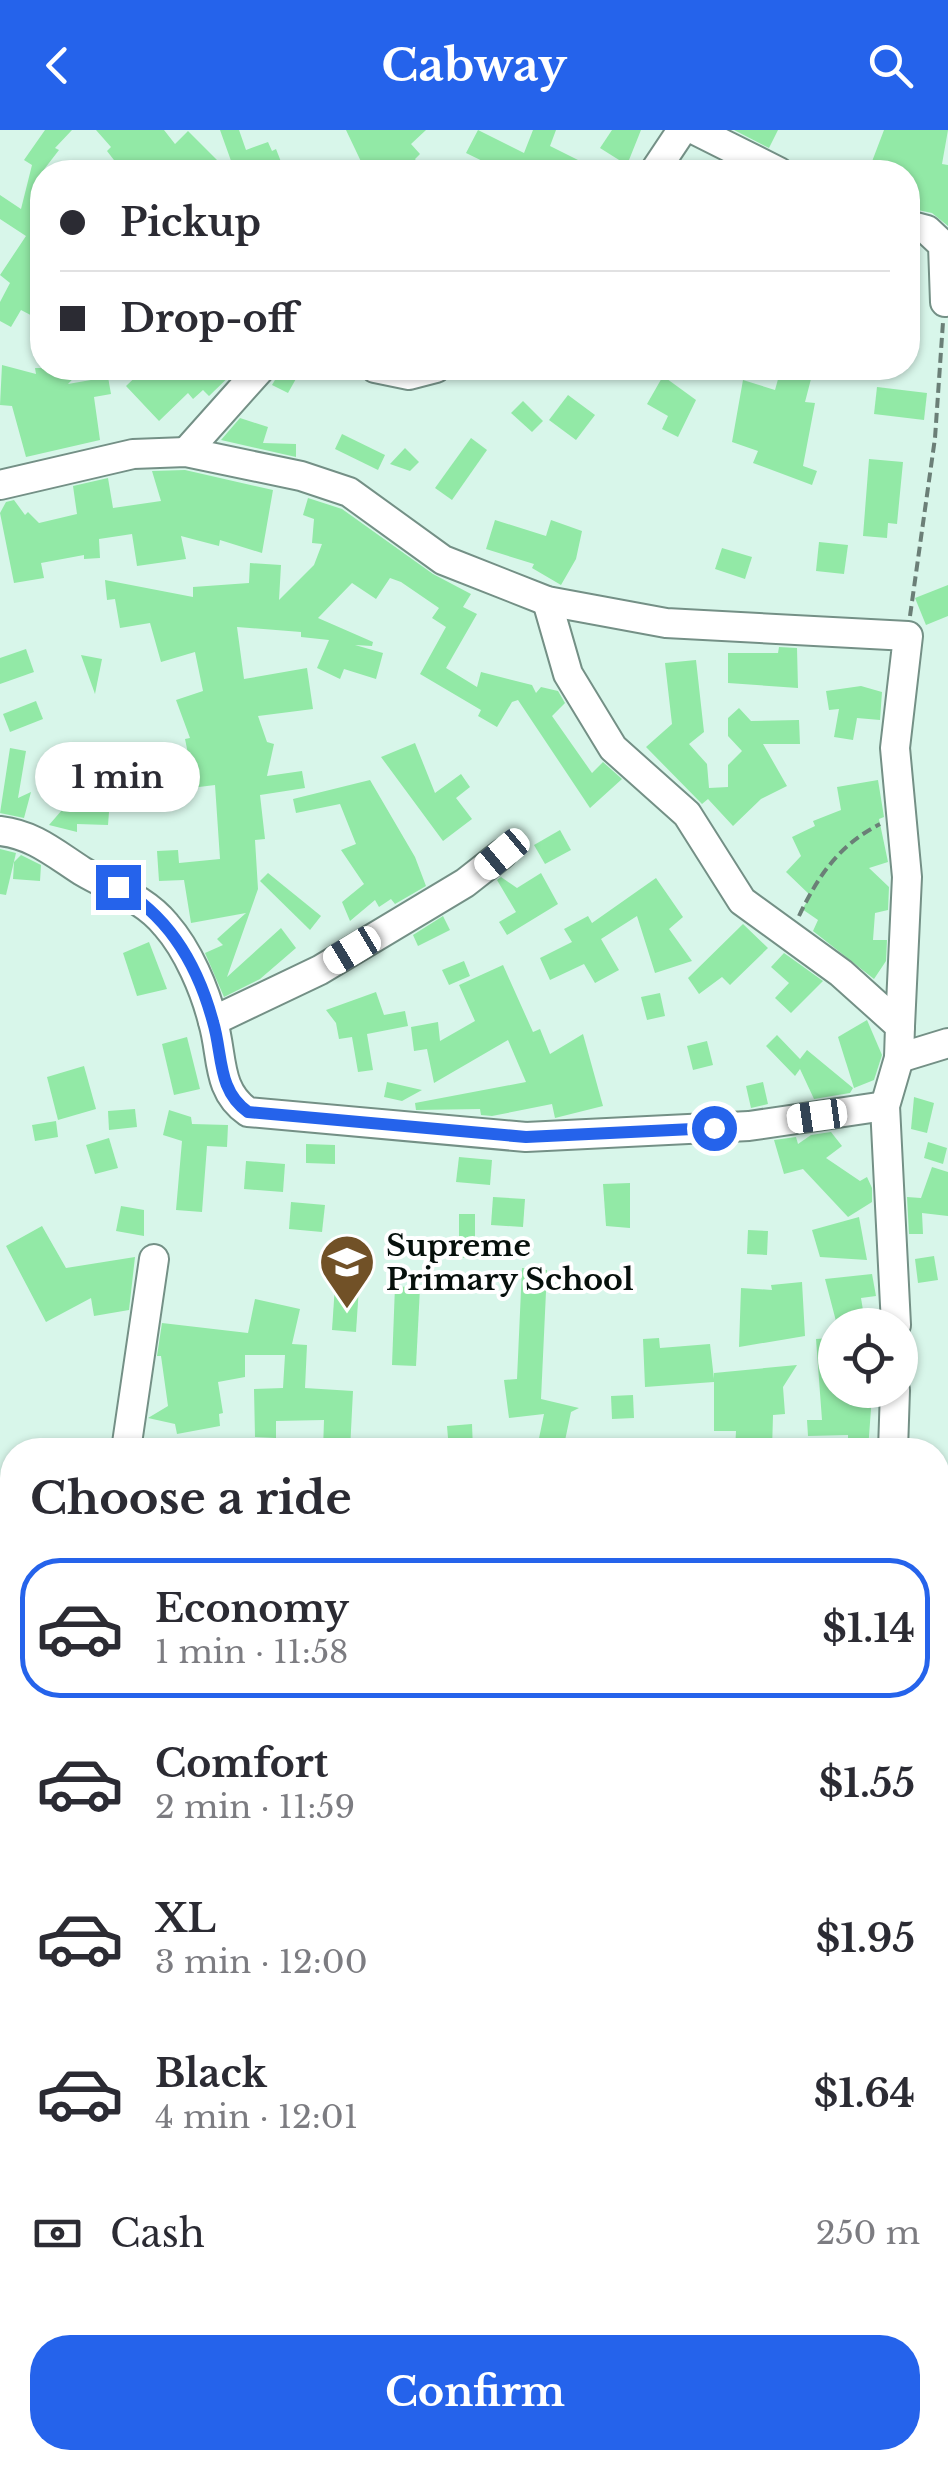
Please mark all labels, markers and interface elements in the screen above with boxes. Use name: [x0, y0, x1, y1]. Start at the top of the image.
text: Cabway: [381, 37, 567, 93]
icon: back: [30, 38, 85, 93]
icon: search: [863, 38, 918, 93]
text: Pickup: [120, 199, 261, 246]
text: Drop-off: [120, 295, 297, 342]
callout: 1 min: [36, 742, 200, 812]
text: 1 min: [71, 757, 164, 797]
car: [469, 823, 535, 885]
route end: [96, 865, 141, 910]
car: [319, 922, 385, 978]
car: [785, 1097, 849, 1135]
route start: [692, 1106, 737, 1151]
place label: Supreme Primary School: [386, 1227, 634, 1298]
school or university icon: Supreme Primary School: [317, 1232, 377, 1311]
map controls: [818, 1308, 918, 1408]
button: locate: [818, 1308, 918, 1408]
text: Choose a ride: [30, 1470, 352, 1526]
icon: car: [35, 1583, 125, 1673]
text: Economy: [155, 1585, 349, 1632]
text: $1.14: [822, 1605, 915, 1652]
text: 1 min · 11:58: [155, 1632, 348, 1672]
icon: car: [35, 1738, 125, 1828]
text: Comfort: [155, 1740, 328, 1787]
text: $1.55: [819, 1760, 915, 1807]
text: 2 min · 11:59: [155, 1787, 355, 1827]
icon: car: [35, 1893, 125, 1983]
text: XL: [155, 1895, 216, 1942]
text: $1.95: [816, 1915, 915, 1962]
text: 3 min · 12:00: [155, 1942, 367, 1982]
icon: car: [35, 2048, 125, 2138]
text: Black: [155, 2050, 267, 2097]
text: $1.64: [814, 2070, 915, 2117]
text: 4 min · 12:01: [155, 2097, 358, 2137]
icon: cash: [30, 2206, 85, 2261]
text: Cash: [110, 2210, 205, 2257]
text: 250 m: [816, 2213, 920, 2253]
button: Confirm: [30, 2335, 920, 2450]

